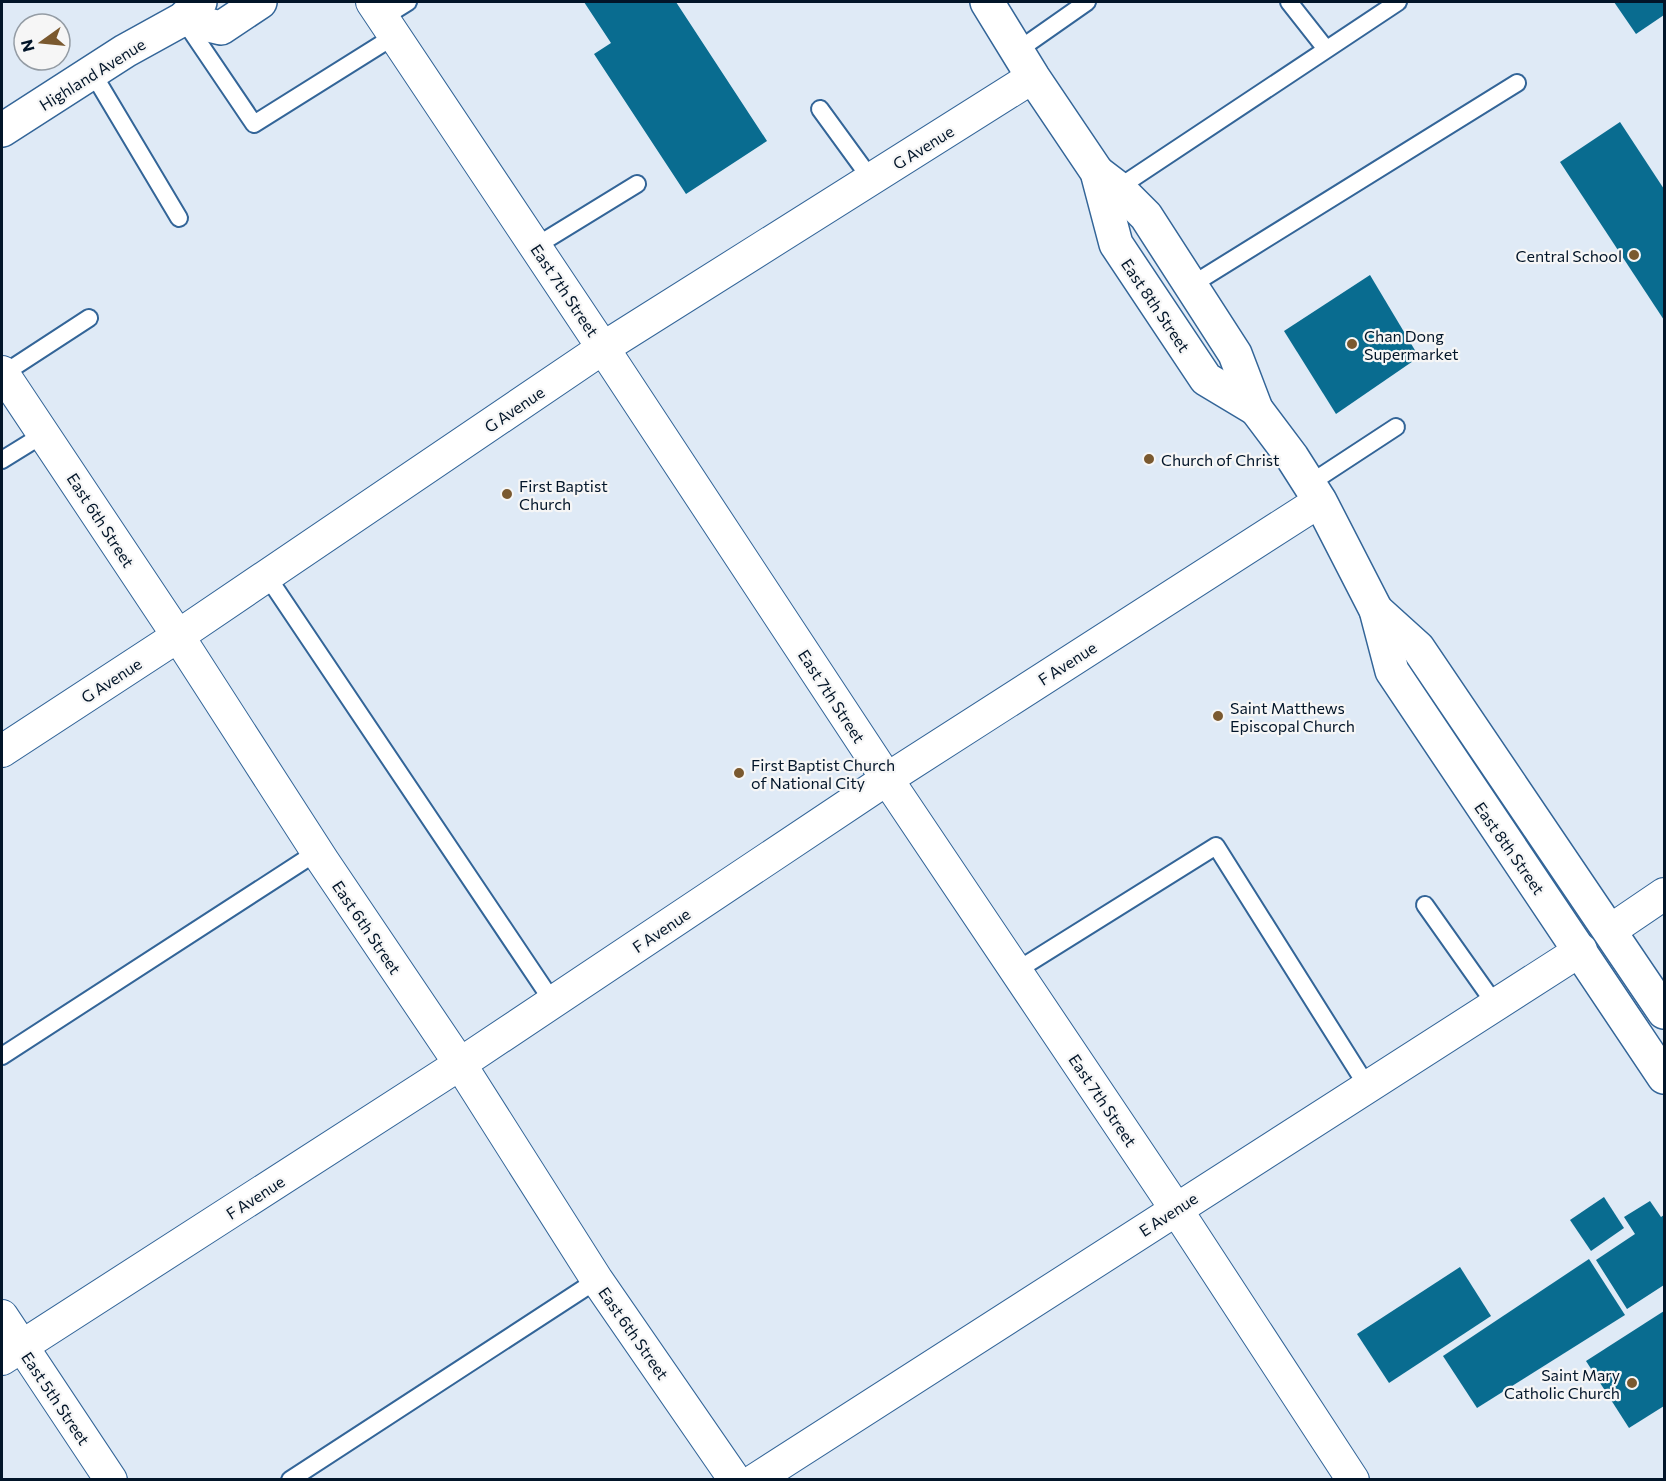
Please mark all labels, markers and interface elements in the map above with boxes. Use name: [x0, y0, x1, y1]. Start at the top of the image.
north arrow: [12, 12, 72, 72]
street label: Highland Avenue: [36, 34, 148, 114]
text: N: [16, 38, 38, 54]
street label: G Avenue: [889, 121, 957, 173]
street label: East 7th Street: [527, 240, 603, 340]
place label: Central School: [1515, 246, 1622, 265]
marker: Central School: [1627, 248, 1641, 262]
street label: East 8th Street: [1118, 255, 1194, 356]
place label: Chan Dong Supermarket: [1364, 326, 1459, 363]
marker: Chan Dong Supermarket: [1345, 337, 1359, 351]
street label: G Avenue: [480, 382, 548, 436]
place label: Church of Christ: [1161, 450, 1280, 469]
marker: Church of Christ: [1142, 452, 1156, 466]
street label: East 6th Street: [63, 469, 139, 571]
place label: First Baptist Church: [519, 476, 608, 513]
marker: First Baptist Church: [500, 487, 514, 501]
street label: F Avenue: [1034, 637, 1100, 689]
street label: East 7th Street: [795, 646, 869, 746]
street label: G Avenue: [77, 653, 145, 707]
place label: Saint Matthews Episcopal Church: [1230, 698, 1355, 735]
marker: Saint Matthews Episcopal Church: [1211, 709, 1225, 723]
place label: First Baptist Church of National City: [751, 755, 895, 792]
marker: First Baptist Church of National City: [732, 766, 746, 780]
street label: East 8th Street: [1471, 798, 1549, 898]
street label: East 6th Street: [329, 877, 405, 978]
street label: F Avenue: [629, 904, 693, 956]
street label: East 7th Street: [1065, 1050, 1141, 1150]
street label: F Avenue: [222, 1171, 288, 1223]
street label: E Avenue: [1135, 1188, 1201, 1240]
street label: East 6th Street: [595, 1283, 673, 1383]
street label: East 5th Street: [18, 1348, 94, 1448]
place label: Saint Mary Catholic Church: [1504, 1365, 1620, 1402]
marker: Saint Mary Catholic Church: [1625, 1376, 1639, 1390]

